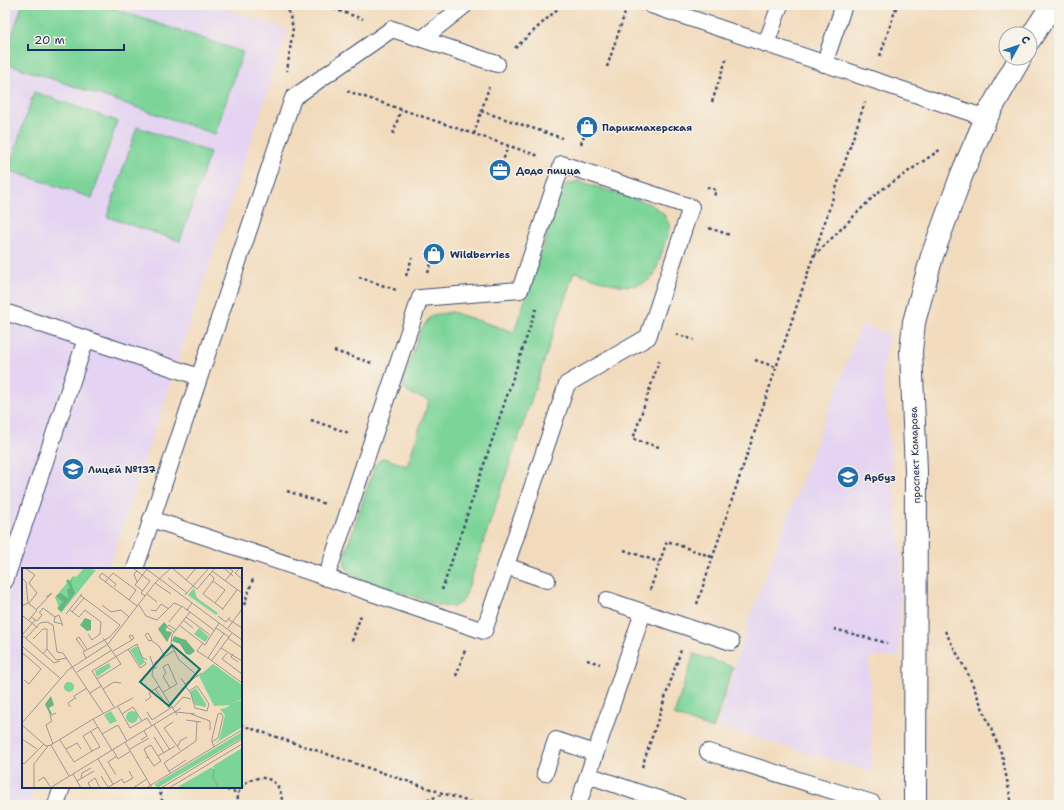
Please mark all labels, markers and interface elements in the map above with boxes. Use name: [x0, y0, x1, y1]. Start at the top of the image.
scale bar: [28, 26, 124, 52]
north arrow: [998, 26, 1038, 66]
text: 20 m: [34, 32, 65, 48]
text: С: [1017, 32, 1033, 47]
shop icon: Парикмахерская: [574, 114, 600, 140]
place label: Парикмахерская: [602, 121, 692, 134]
office icon: Додо пицца: [487, 157, 513, 183]
place label: Додо пицца: [516, 164, 580, 177]
shop icon: Wildberries: [421, 241, 447, 267]
place label: Wildberries: [450, 248, 510, 261]
street label: проспект Комарова: [907, 406, 923, 504]
school or university icon: Лицей №137: [60, 456, 86, 482]
place label: Лицей №137: [88, 463, 155, 476]
school or university icon: Арбуз: [835, 464, 861, 490]
place label: Арбуз: [864, 471, 896, 484]
inset map: [22, 568, 242, 788]

